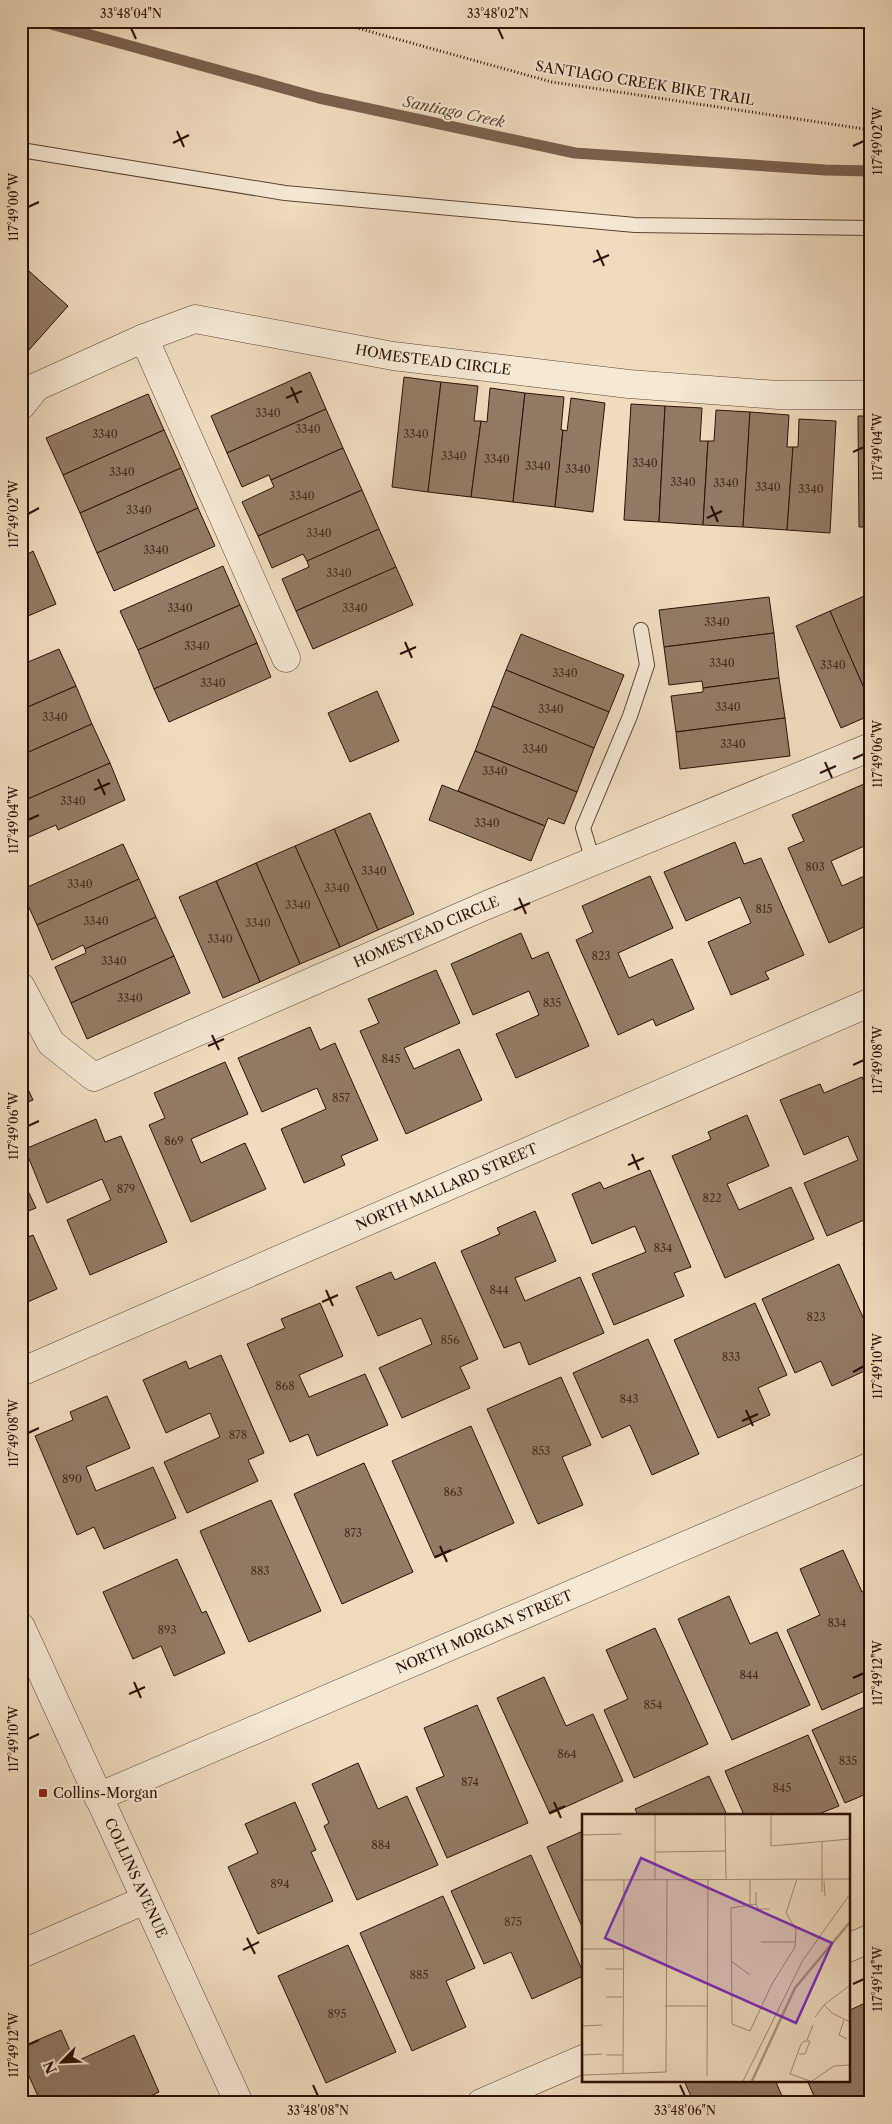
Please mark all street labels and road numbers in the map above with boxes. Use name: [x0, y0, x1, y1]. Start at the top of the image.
street label: SANTIAGO CREEK BIKE TRAIL: [534, 57, 756, 109]
street label: HOMESTEAD CIRCLE: [354, 340, 512, 379]
street label: HOMESTEAD CIRCLE: [351, 892, 502, 971]
street label: NORTH MALLARD STREET: [353, 1139, 541, 1234]
street label: NORTH MORGAN STREET: [393, 1586, 576, 1677]
street label: COLLINS AVENUE: [101, 1815, 171, 1941]

